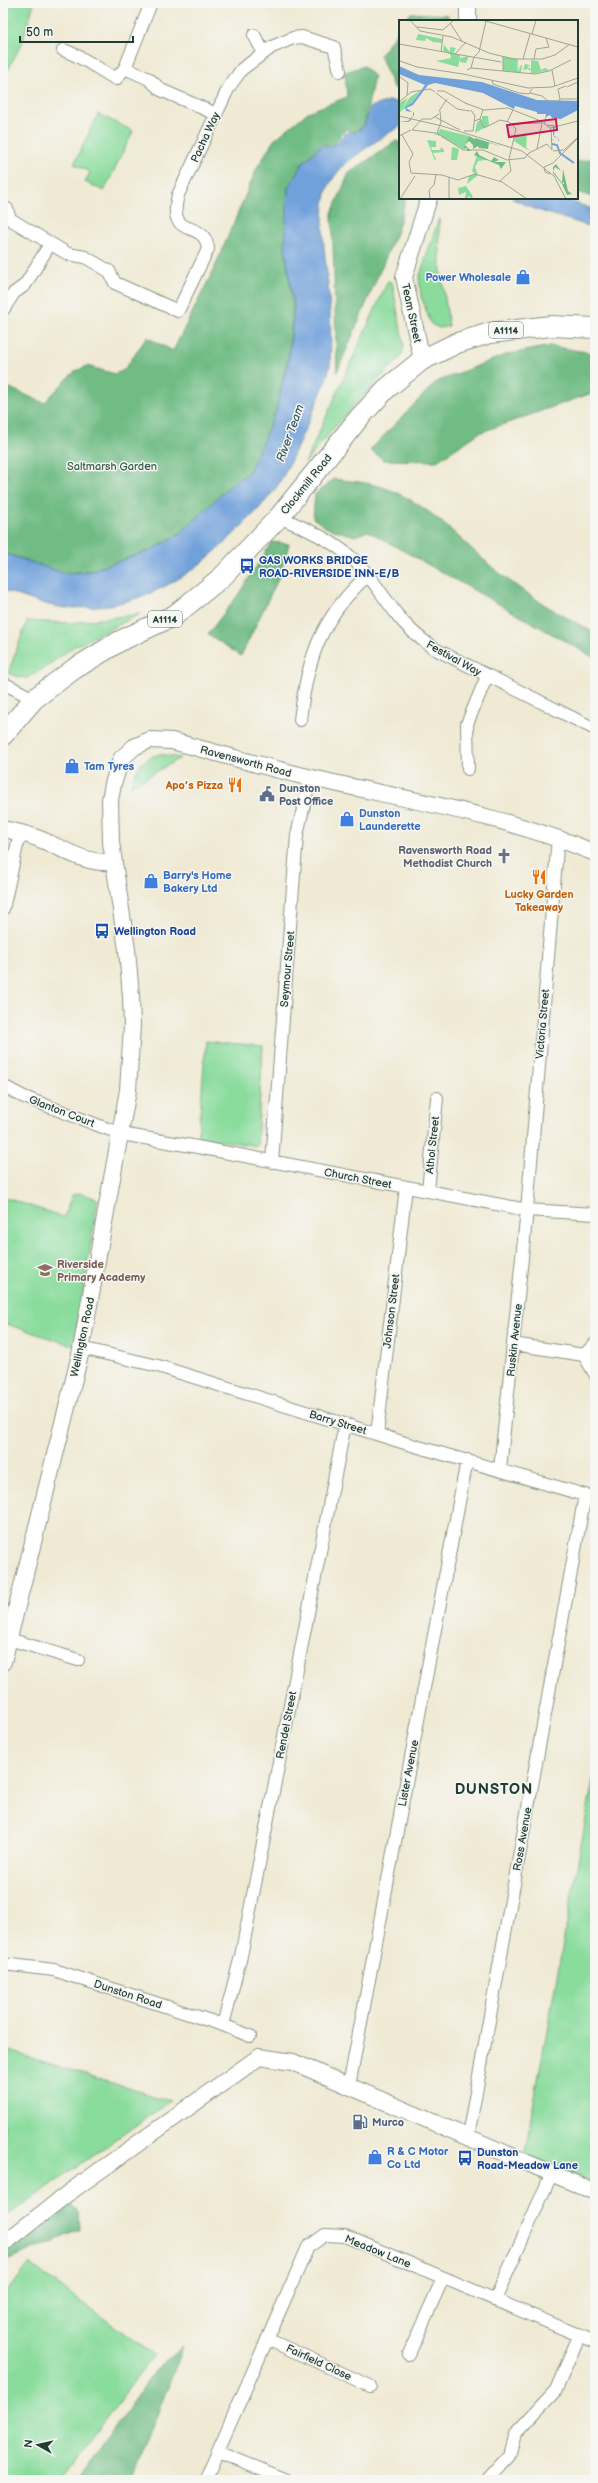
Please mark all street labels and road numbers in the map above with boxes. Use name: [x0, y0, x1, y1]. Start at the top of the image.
street label: Pacha Way: [188, 110, 223, 164]
street label: Team Street: [399, 282, 424, 345]
road number: A1114: [489, 322, 523, 338]
street label: Clockmill Road: [278, 452, 335, 517]
road number: A1114: [148, 611, 182, 627]
street label: Festival Way: [424, 638, 483, 679]
street label: Ravensworth Road: [199, 743, 293, 780]
street label: Seymour Street: [278, 930, 297, 1008]
street label: Victoria Street: [533, 988, 552, 1060]
street label: Glanton Court: [27, 1093, 97, 1130]
street label: Athol Street: [423, 1115, 442, 1174]
street label: Church Street: [323, 1166, 393, 1192]
street label: Johnson Street: [380, 1272, 403, 1349]
street label: Wellington Road: [68, 1296, 97, 1378]
street label: Ruskin Avenue: [504, 1302, 525, 1377]
street label: Barry Street: [308, 1408, 369, 1438]
street label: Rendel Street: [274, 1689, 300, 1760]
street label: Lister Avenue: [396, 1738, 421, 1808]
street label: Ross Avenue: [510, 1806, 535, 1872]
street label: Dunston Road: [92, 1977, 164, 2012]
street label: Meadow Lane: [343, 2232, 413, 2271]
street label: Fairfield Close: [284, 2342, 354, 2384]

